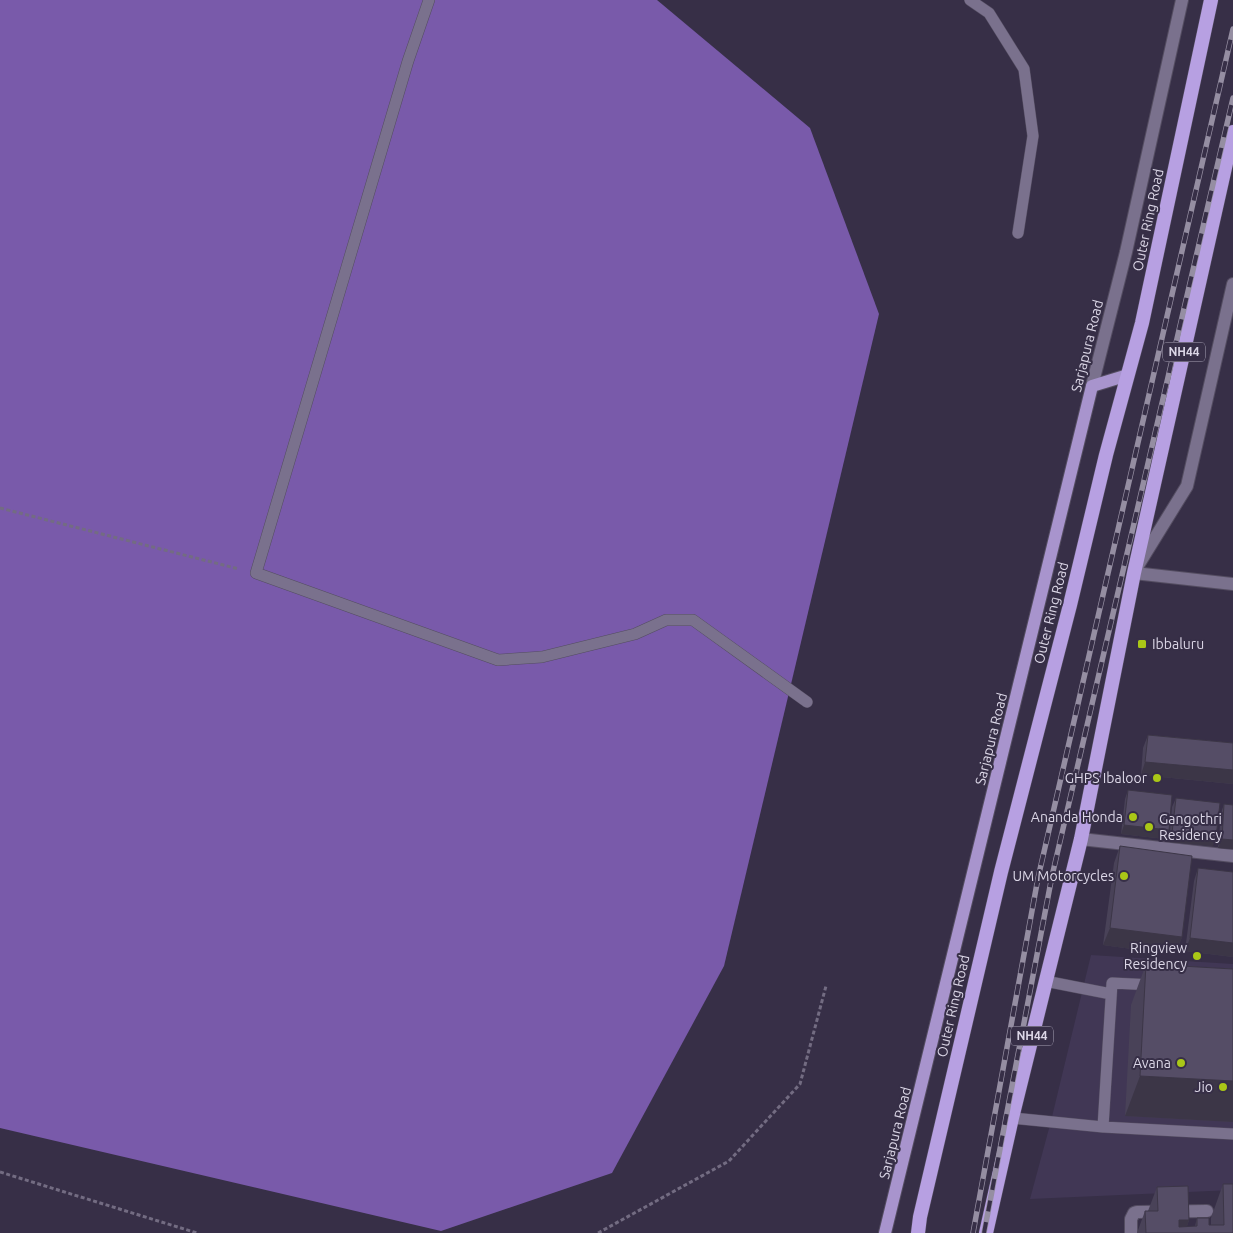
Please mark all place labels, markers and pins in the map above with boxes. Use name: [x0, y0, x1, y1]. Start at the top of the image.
place label: Ibbaluru: [1152, 636, 1204, 652]
marker: Ibbaluru: [1136, 638, 1148, 650]
place label: GHPS Ibaloor: [1065, 770, 1148, 786]
marker: GHPS Ibaloor: [1151, 772, 1163, 784]
place label: Ananda Honda: [1031, 809, 1123, 825]
marker: Ananda Honda: [1127, 811, 1139, 823]
place label: Gangothri Residency: [1159, 811, 1222, 843]
marker: Gangothri Residency: [1143, 821, 1155, 833]
place label: UM Motorcycles: [1012, 868, 1114, 884]
marker: UM Motorcycles: [1118, 870, 1130, 882]
place label: Ringview Residency: [1124, 940, 1187, 972]
marker: Ringview Residency: [1191, 950, 1203, 962]
place label: Avana: [1133, 1055, 1171, 1071]
marker: Avana: [1175, 1057, 1187, 1069]
place label: Jio: [1195, 1079, 1213, 1095]
marker: Jio: [1217, 1081, 1229, 1093]

